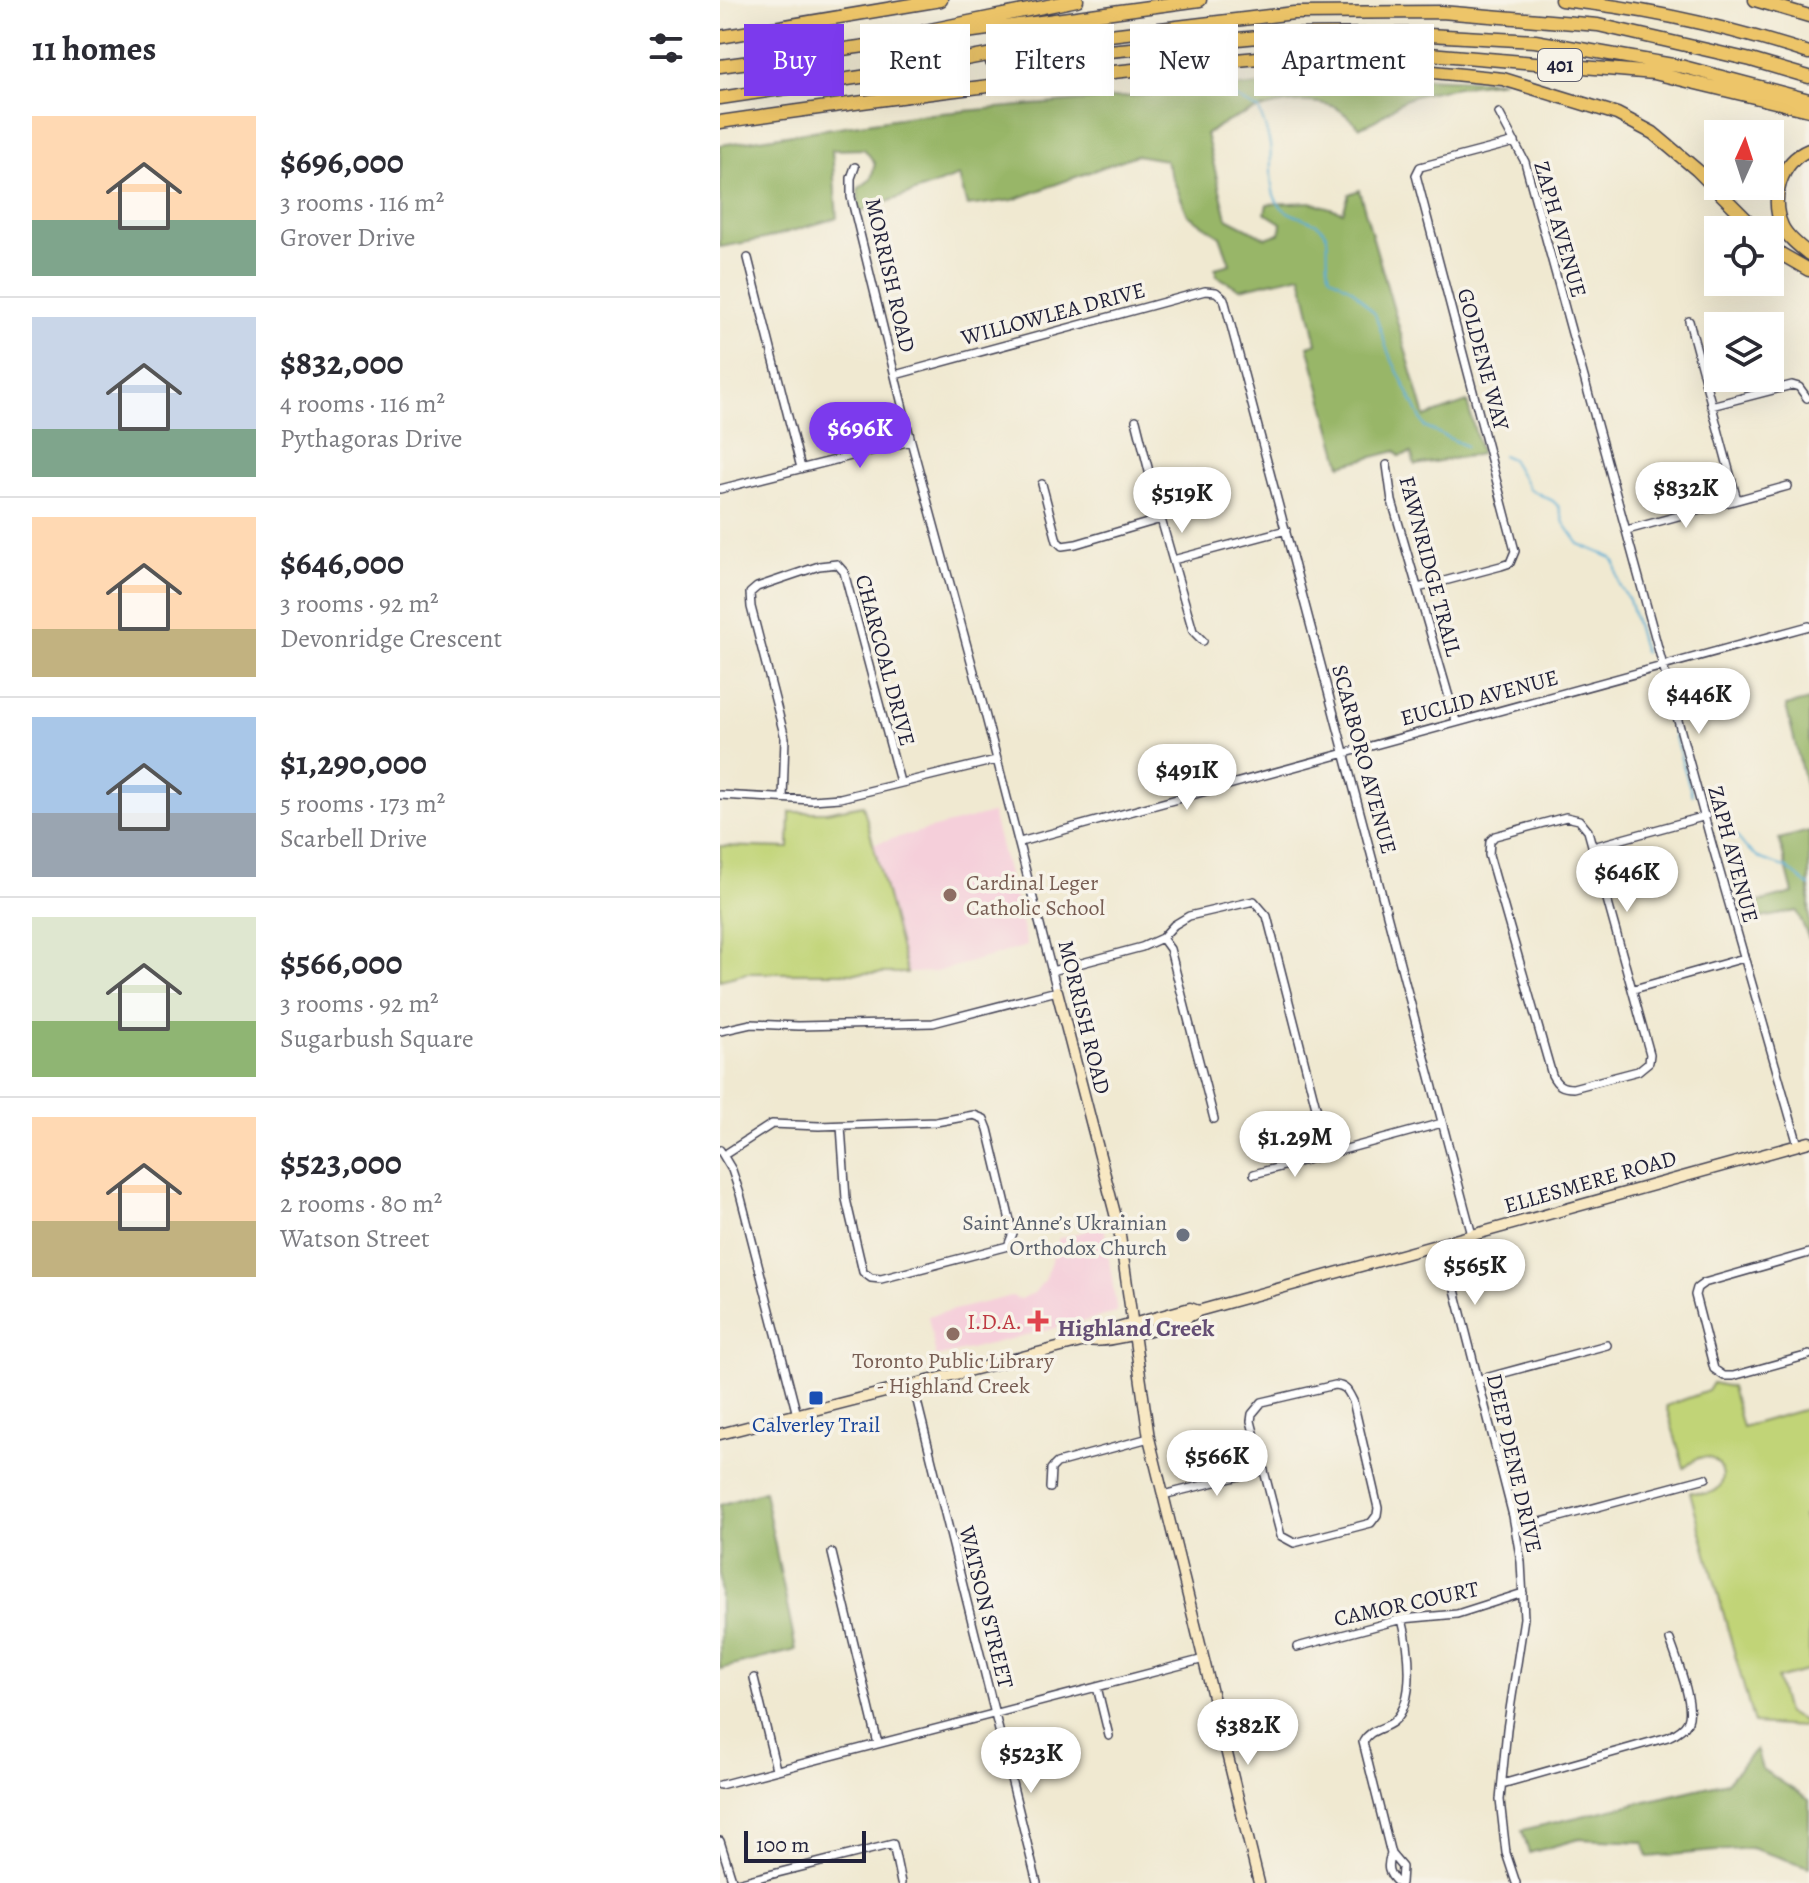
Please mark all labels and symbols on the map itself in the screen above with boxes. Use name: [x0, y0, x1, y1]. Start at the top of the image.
road number: 401: [1538, 49, 1582, 81]
north arrow: [1704, 120, 1784, 200]
street label: ZAPH AVENUE: [1526, 158, 1594, 301]
street label: MORRISH ROAD: [858, 195, 922, 355]
street label: WILLOWLEA DRIVE: [957, 275, 1149, 353]
street label: GOLDENE WAY: [1450, 285, 1517, 435]
pin: $696K: [804, 402, 916, 470]
pin: $832K: [1630, 462, 1742, 530]
pin: $519K: [1126, 467, 1238, 535]
street label: FAWNRIDGE TRAIL: [1392, 473, 1469, 661]
street label: CHARCOAL DRIVE: [848, 571, 922, 749]
street label: SCARBORO AVENUE: [1324, 661, 1404, 857]
street label: EUCLID AVENUE: [1397, 662, 1562, 733]
pin: $446K: [1643, 668, 1755, 736]
pin: $491K: [1131, 744, 1243, 812]
street label: ZAPH AVENUE: [1700, 782, 1766, 926]
pin: $646K: [1571, 846, 1683, 914]
place label: Cardinal Leger Catholic School: [966, 868, 1105, 923]
marker: Cardinal Leger Catholic School: [941, 886, 959, 904]
street label: MORRISH ROAD: [1050, 937, 1118, 1097]
pin: $1.29M: [1230, 1111, 1360, 1179]
street label: ELLESMERE ROAD: [1501, 1143, 1680, 1221]
place label: Saint Anne’s Ukrainian Orthodox Church: [962, 1208, 1167, 1263]
marker: Saint Anne’s Ukrainian Orthodox Church: [1174, 1226, 1192, 1244]
pin: $565K: [1419, 1239, 1531, 1307]
place label: I.D.A.: [967, 1307, 1022, 1337]
marker: I.D.A.: [1029, 1312, 1047, 1330]
district label: Highland Creek: [1057, 1312, 1215, 1344]
marker: Toronto Public Library - Highland Creek: [944, 1325, 962, 1343]
place label: Toronto Public Library - Highland Creek: [852, 1346, 1054, 1401]
street label: DEEP DENE DRIVE: [1479, 1371, 1549, 1556]
marker: Calverley Trail: [807, 1389, 825, 1407]
place label: Calverley Trail: [752, 1410, 880, 1440]
pin: $566K: [1161, 1430, 1273, 1498]
street label: WATSON STREET: [951, 1522, 1021, 1691]
street label: CAMOR COURT: [1331, 1574, 1481, 1634]
pin: $382K: [1192, 1699, 1304, 1767]
pin: $523K: [975, 1727, 1087, 1795]
scale bar: [744, 1827, 866, 1863]

